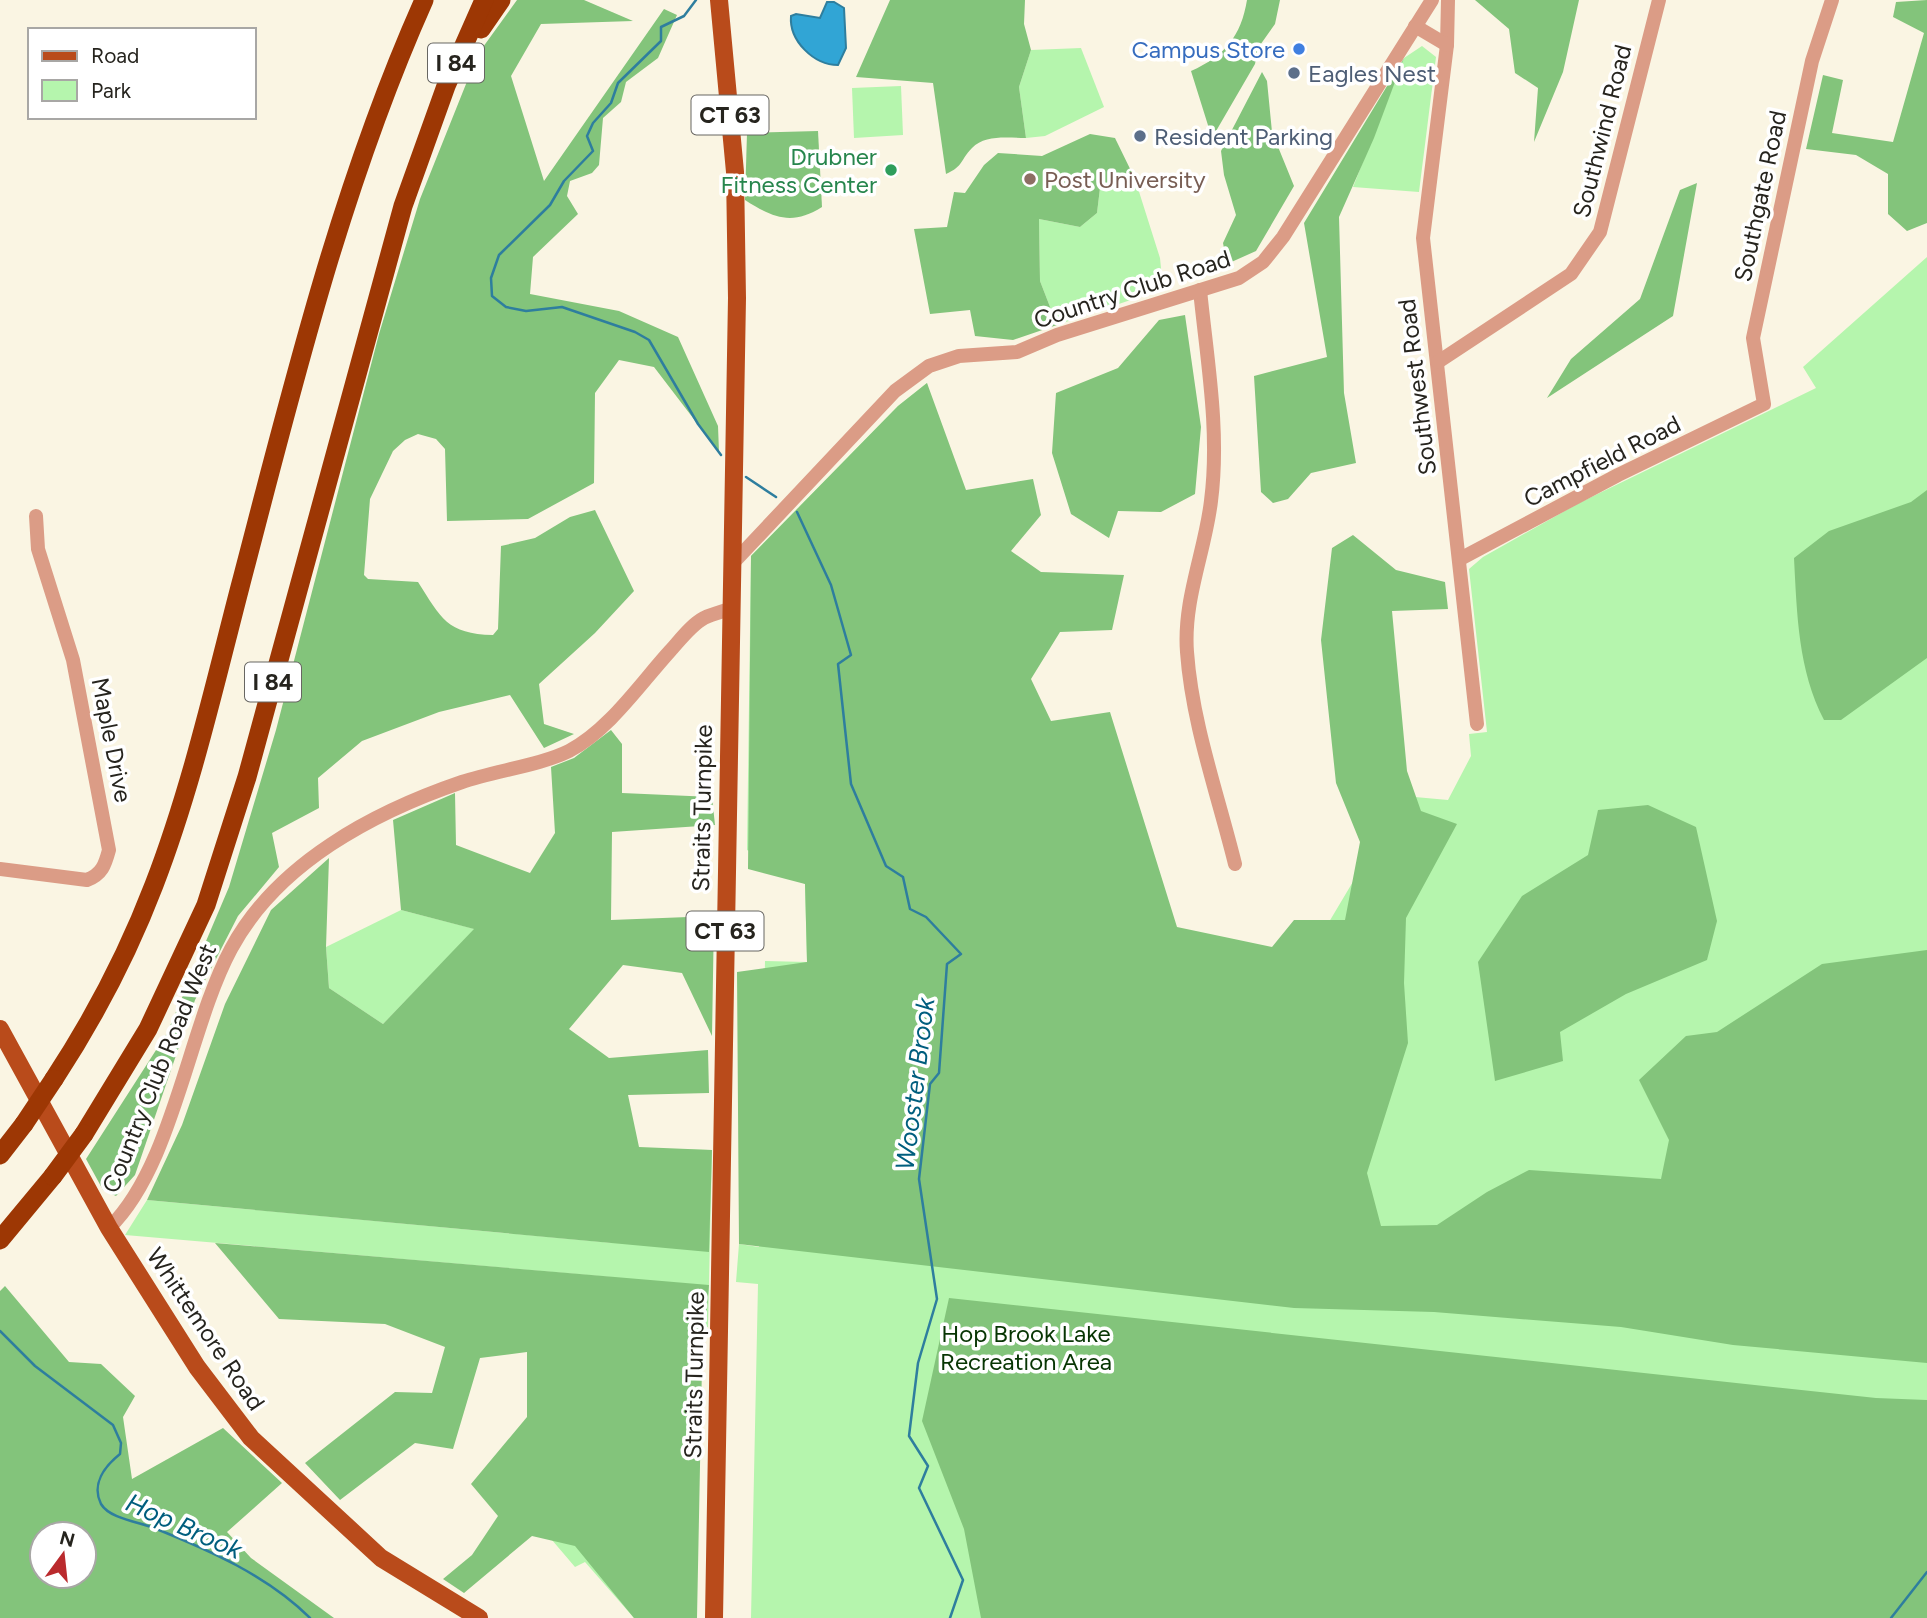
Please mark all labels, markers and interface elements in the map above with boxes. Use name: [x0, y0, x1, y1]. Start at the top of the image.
legend: [28, 28, 256, 119]
place label: Campus Store: [1131, 35, 1285, 64]
marker: Campus Store: [1291, 41, 1307, 57]
street label: Southwind Road: [1566, 41, 1638, 221]
text: Road: [91, 43, 139, 68]
road number: I 84: [428, 44, 484, 82]
place label: Eagles Nest: [1308, 59, 1436, 88]
marker: Eagles Nest: [1286, 65, 1302, 81]
text: Park: [91, 78, 132, 103]
road number: CT 63: [692, 96, 768, 134]
street label: Southgate Road: [1728, 108, 1792, 284]
place label: Resident Parking: [1154, 122, 1333, 151]
marker: Resident Parking: [1132, 128, 1148, 144]
place label: Drubner Fitness Center: [721, 142, 877, 199]
marker: Drubner Fitness Center: [883, 162, 899, 178]
place label: Post University: [1044, 165, 1206, 194]
marker: Post University: [1022, 171, 1038, 187]
street label: Country Club Road: [1030, 244, 1234, 334]
street label: Southwest Road: [1392, 297, 1442, 477]
street label: Campfield Road: [1519, 409, 1685, 513]
road number: I 84: [245, 662, 301, 702]
street label: Maple Drive: [86, 675, 138, 805]
street label: Straits Turnpike: [686, 724, 718, 892]
road number: CT 63: [686, 912, 764, 950]
street label: Country Club Road West: [96, 939, 222, 1197]
water label: Wooster Brook: [889, 995, 942, 1172]
street label: Whittemore Road: [141, 1242, 271, 1416]
street label: Straits Turnpike: [678, 1291, 710, 1459]
park label: Hop Brook Lake Recreation Area: [940, 1319, 1112, 1376]
water label: Hop Brook: [121, 1486, 248, 1566]
north arrow: [28, 1520, 98, 1590]
text: N: [57, 1526, 77, 1552]

